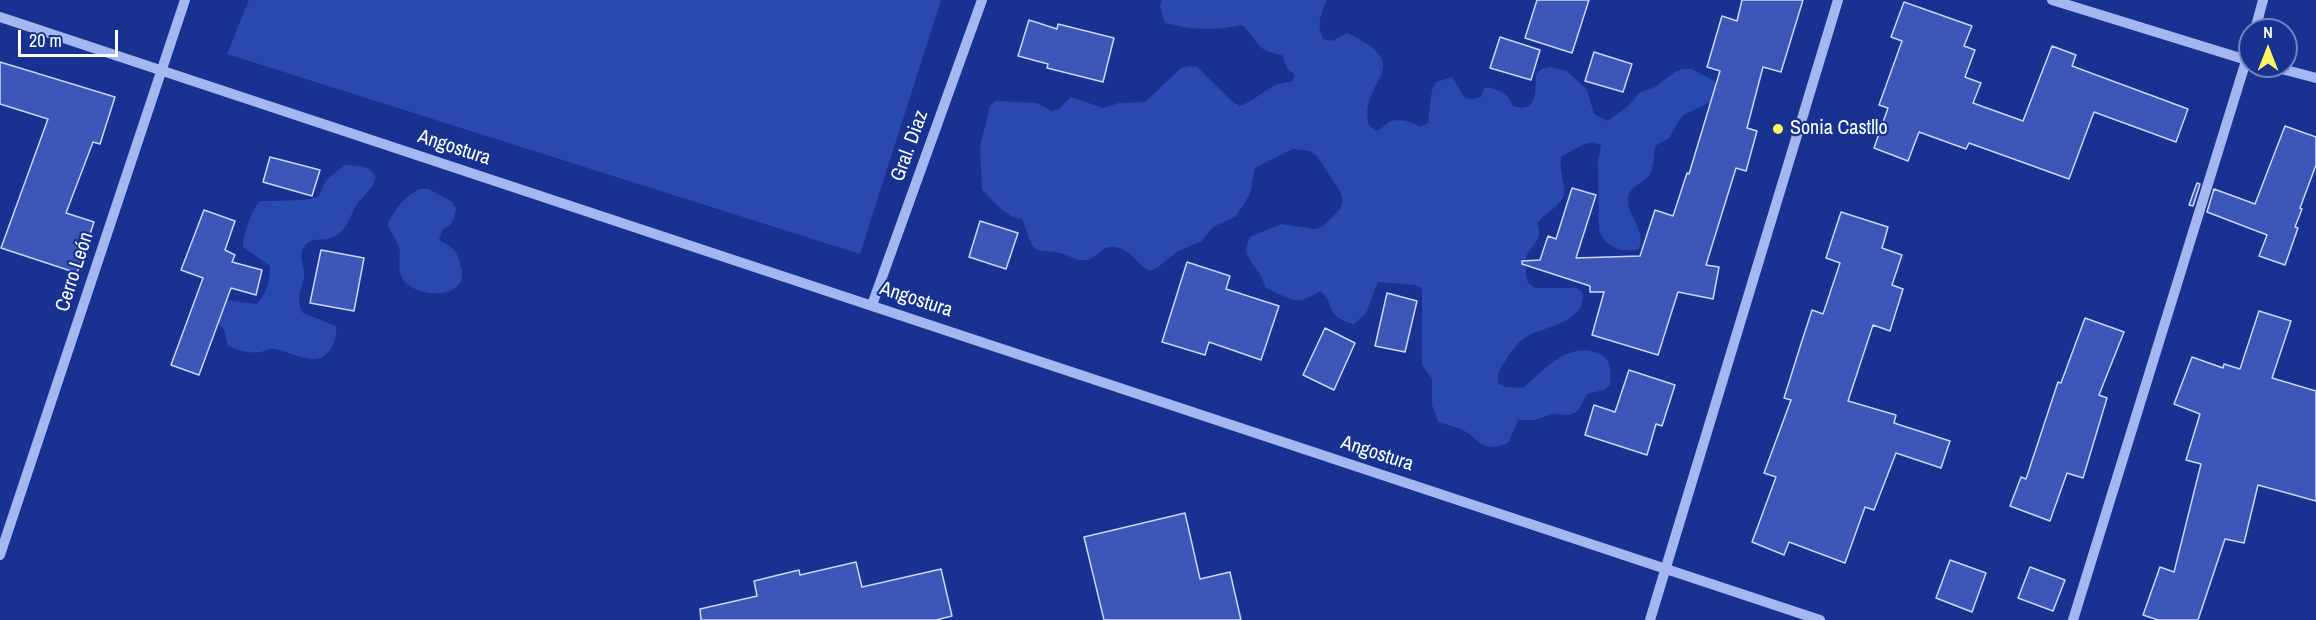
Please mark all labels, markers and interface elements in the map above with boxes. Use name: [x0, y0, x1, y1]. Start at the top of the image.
scale bar: [21, 18, 122, 56]
north arrow: [2238, 18, 2298, 78]
text: N: [2263, 21, 2273, 43]
text: 20 m: [29, 28, 62, 53]
street label: Gral. Diaz: [886, 107, 934, 185]
place label: Sonia Castllo: [1790, 117, 1888, 141]
marker: Sonia Castllo: [1771, 122, 1785, 136]
street label: Angostura: [415, 125, 493, 171]
street label: Cerro León: [51, 229, 99, 315]
street label: Angostura: [877, 277, 955, 323]
street label: Angostura: [1338, 431, 1416, 477]

